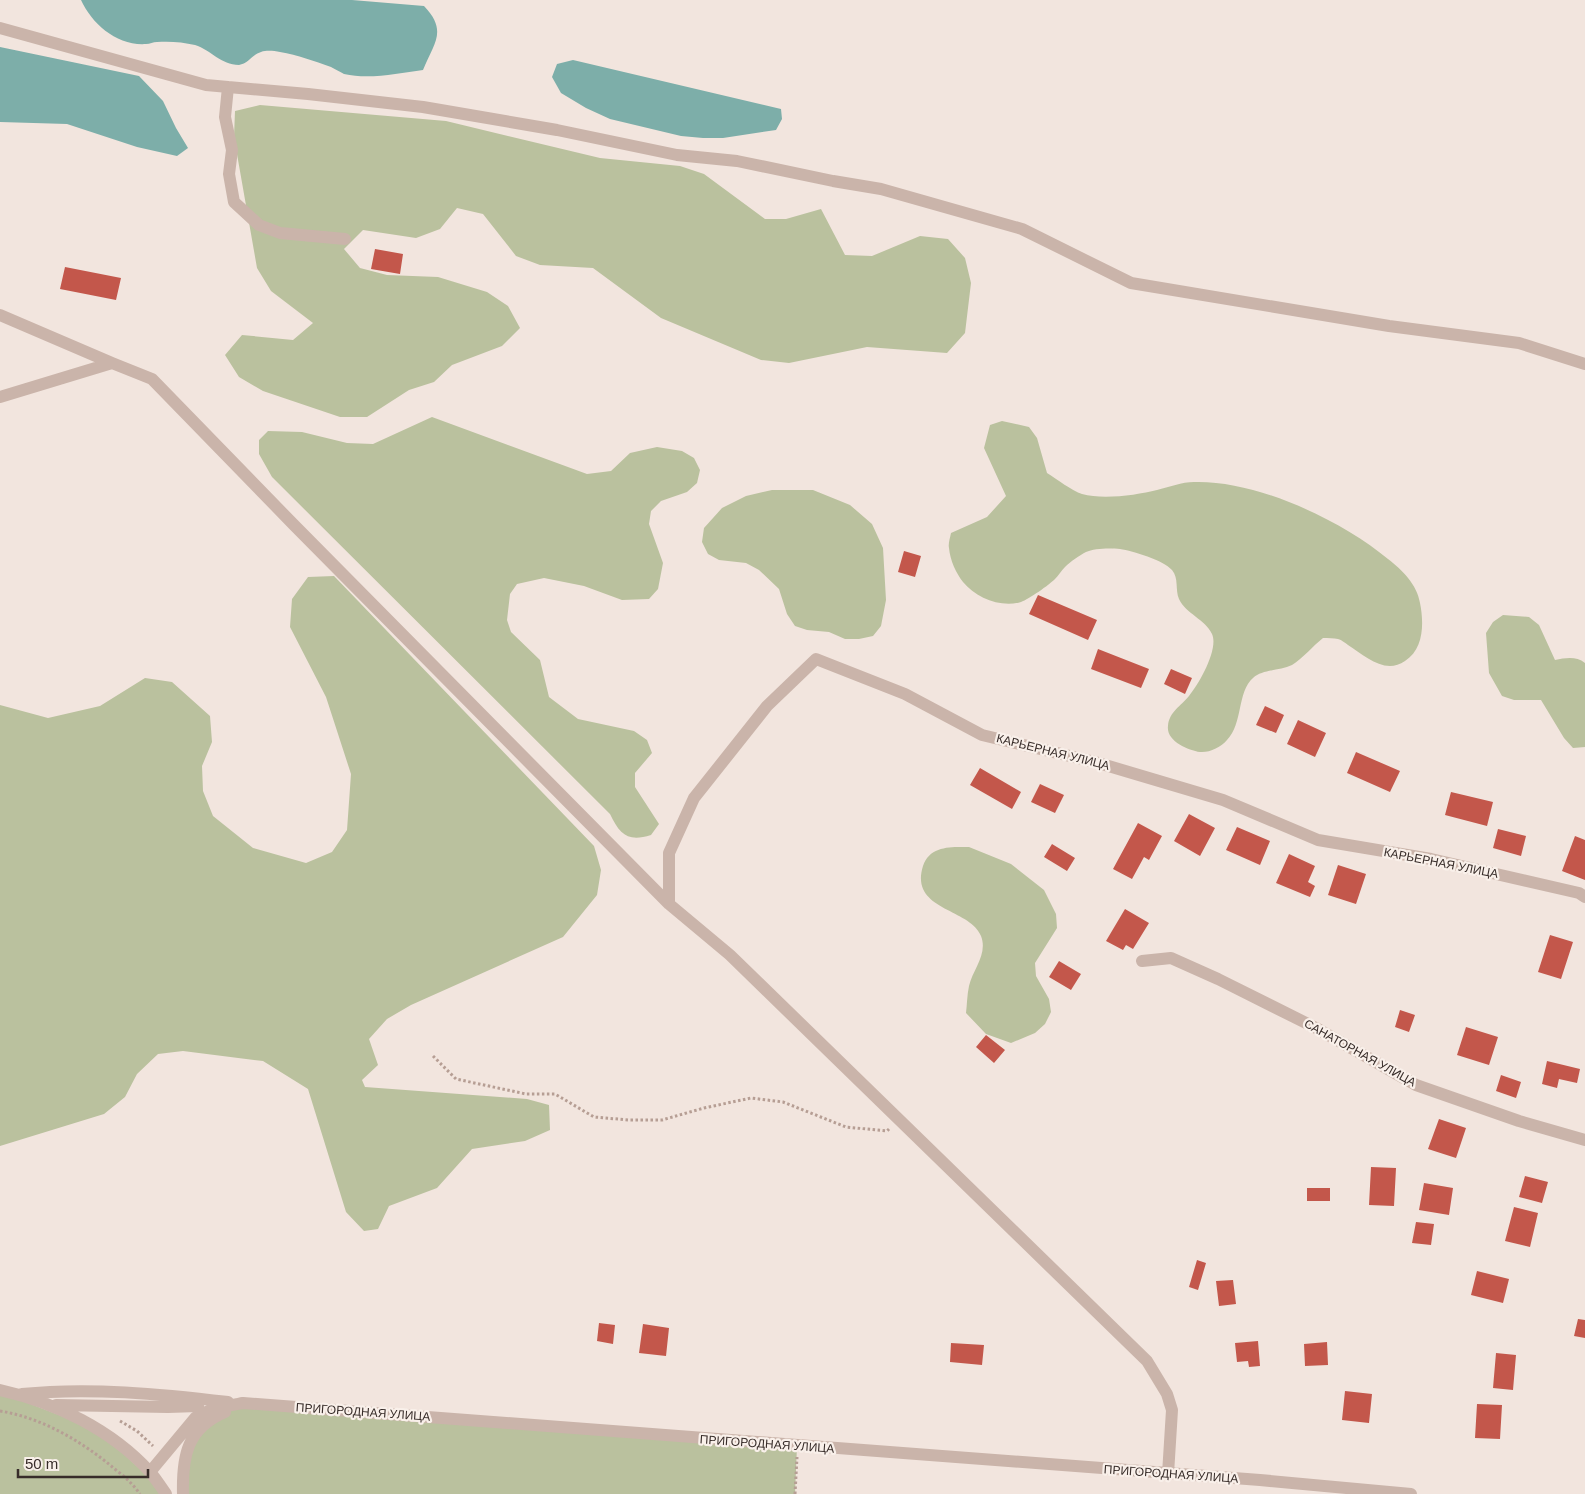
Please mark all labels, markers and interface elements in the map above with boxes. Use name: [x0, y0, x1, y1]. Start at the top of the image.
street label: КАРЬЕРНАЯ УЛИЦА: [995, 731, 1111, 773]
street label: КАРЬЕРНАЯ УЛИЦА: [1383, 845, 1499, 881]
street label: САНАТОРНАЯ УЛИЦА: [1302, 1016, 1418, 1090]
street label: ПРИГОРОДНАЯ УЛИЦА: [295, 1400, 431, 1424]
street label: ПРИГОРОДНАЯ УЛИЦА: [699, 1432, 835, 1456]
scale bar: [18, 1446, 148, 1478]
text: 50 m: [25, 1455, 58, 1472]
street label: ПРИГОРОДНАЯ УЛИЦА: [1103, 1462, 1239, 1486]

